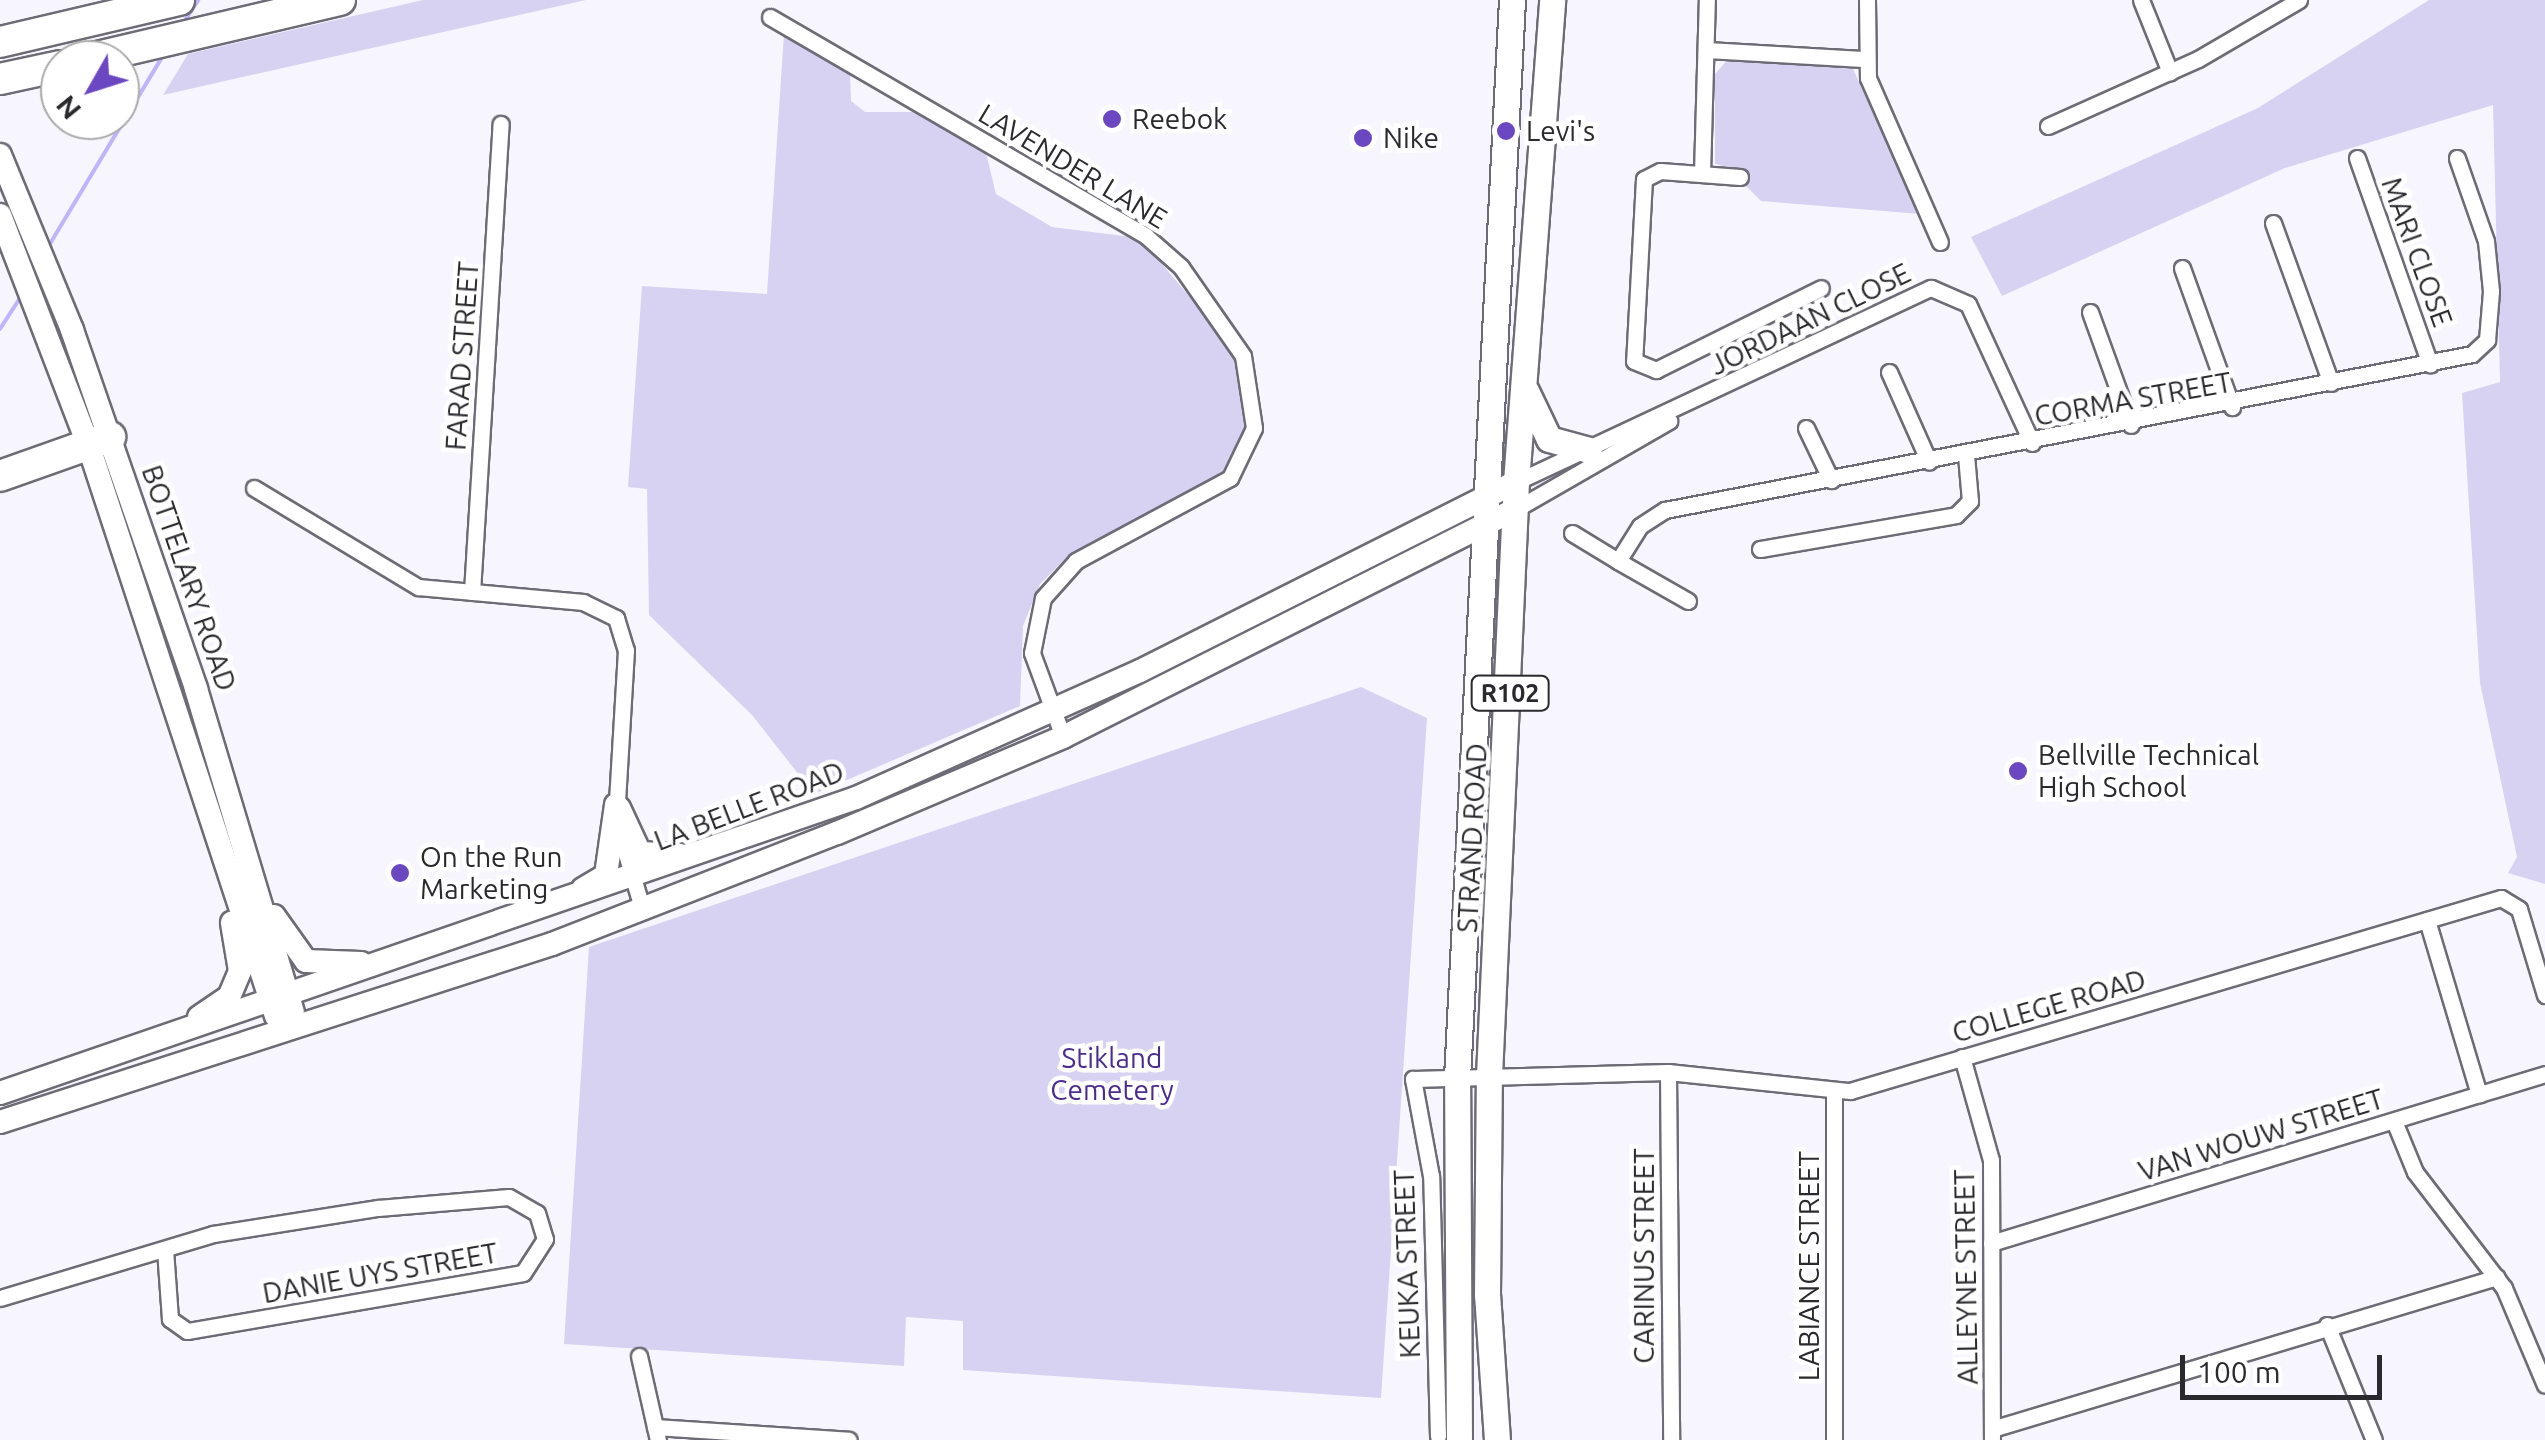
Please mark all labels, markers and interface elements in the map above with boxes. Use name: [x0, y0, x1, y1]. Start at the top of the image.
north arrow: [40, 40, 140, 140]
text: N: [49, 90, 86, 126]
street label: LAVENDER LANE: [973, 97, 1173, 235]
place label: Reebok: [1132, 102, 1227, 136]
marker: Reebok: [1101, 108, 1123, 130]
place label: Levi's: [1526, 114, 1595, 148]
marker: Levi's: [1495, 120, 1517, 142]
place label: Nike: [1383, 121, 1439, 155]
marker: Nike: [1352, 127, 1374, 149]
street label: MARI CLOSE: [2374, 173, 2460, 331]
street label: JORDAAN CLOSE: [1704, 256, 1916, 382]
street label: FARAD STREET: [439, 260, 485, 452]
street label: CORMA STREET: [2032, 365, 2234, 433]
street label: BOTTELARY ROAD: [135, 461, 243, 695]
road number: R102: [1470, 673, 1550, 713]
place label: Bellville Technical High School: [2038, 738, 2259, 804]
street label: STRAND ROAD: [1450, 742, 1494, 934]
street label: LA BELLE ROAD: [649, 754, 849, 858]
marker: Bellville Technical High School: [2007, 760, 2029, 782]
place label: On the Run Marketing: [420, 840, 562, 906]
marker: On the Run Marketing: [389, 862, 411, 884]
street label: COLLEGE ROAD: [1948, 962, 2150, 1050]
park label: Stikland Cemetery: [1050, 1041, 1174, 1107]
street label: VAN WOUW STREET: [2134, 1082, 2388, 1188]
street label: CARINUS STREET: [1627, 1148, 1661, 1364]
street label: LABIANCE STREET: [1792, 1151, 1826, 1381]
street label: KEUKA STREET: [1387, 1169, 1427, 1359]
street label: ALLEYNE STREET: [1947, 1169, 1985, 1385]
street label: DANIE UYS STREET: [260, 1236, 500, 1310]
scale bar: [2185, 1335, 2388, 1397]
text: 100 m: [2197, 1355, 2281, 1389]

